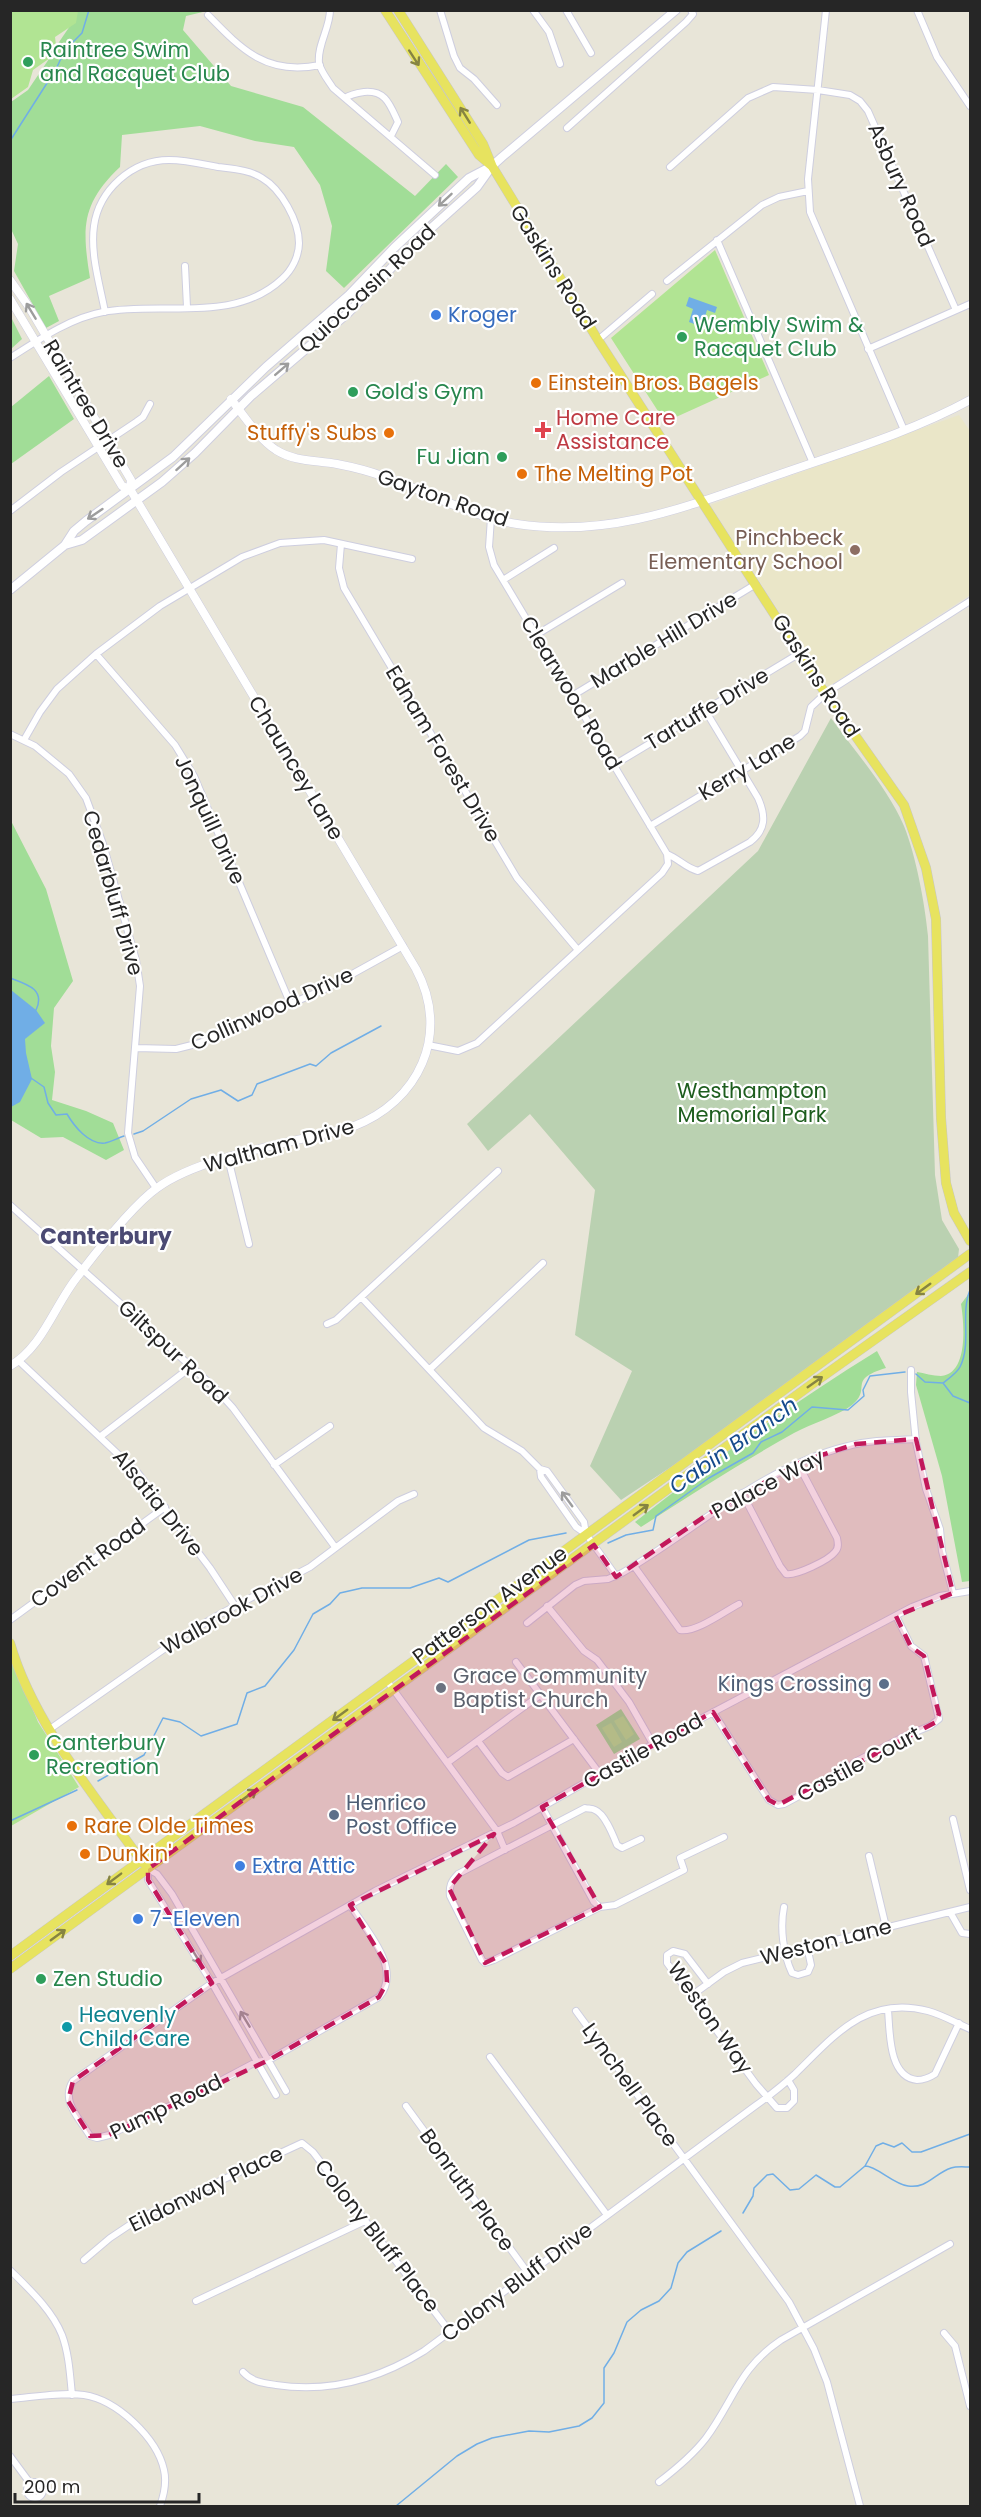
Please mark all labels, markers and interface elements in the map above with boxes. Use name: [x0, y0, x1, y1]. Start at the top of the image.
place label: Raintree Swim and Racquet Club: [40, 35, 230, 88]
one-way arrow: [409, 49, 421, 66]
marker: Raintree Swim and Racquet Club: [21, 55, 35, 69]
one-way arrow: [458, 107, 470, 124]
street label: Asbury Road: [861, 118, 942, 251]
one-way arrow: [438, 193, 453, 207]
street label: Gaskins Road: [503, 199, 603, 335]
street label: Quioccasin Road: [292, 217, 442, 360]
place label: Kroger: [448, 300, 517, 329]
one-way arrow: [25, 303, 37, 320]
marker: Kroger: [429, 308, 443, 322]
place label: Wembly Swim & Racquet Club: [694, 310, 864, 363]
marker: Wembly Swim & Racquet Club: [675, 330, 689, 344]
street label: Raintree Drive: [37, 334, 136, 474]
one-way arrow: [274, 362, 289, 376]
place label: Einstein Bros. Bagels: [548, 368, 759, 397]
marker: Einstein Bros. Bagels: [529, 376, 543, 390]
place label: Gold's Gym: [365, 377, 484, 406]
marker: Gold's Gym: [346, 385, 360, 399]
place label: Home Care Assistance: [556, 403, 676, 456]
place label: Stuffy's Subs: [247, 418, 377, 447]
marker: Home Care Assistance: [534, 421, 552, 439]
marker: Stuffy's Subs: [382, 426, 396, 440]
place label: Fu Jian: [416, 442, 490, 471]
marker: Fu Jian: [495, 450, 509, 464]
one-way arrow: [175, 457, 190, 471]
place label: The Melting Pot: [534, 459, 693, 488]
street label: Gayton Road: [374, 462, 513, 534]
marker: The Melting Pot: [515, 467, 529, 481]
one-way arrow: [87, 508, 104, 521]
place label: Pinchbeck Elementary School: [648, 523, 843, 576]
marker: Pinchbeck Elementary School: [848, 543, 862, 557]
street label: Marble Hill Drive: [585, 584, 743, 695]
street label: Gaskins Road: [766, 608, 867, 743]
street label: Clearwood Road: [514, 610, 629, 775]
street label: Ednam Forest Drive: [379, 660, 508, 848]
street label: Tartuffe Drive: [639, 660, 774, 757]
street label: Chauncey Lane: [242, 690, 351, 845]
street label: Kerry Lane: [693, 726, 801, 807]
street label: Jonquill Drive: [168, 750, 253, 889]
street label: Cedarbluff Drive: [76, 807, 151, 979]
street label: Collinwood Drive: [186, 960, 358, 1057]
park label: Westhampton Memorial Park: [677, 1076, 827, 1129]
street label: Waltham Drive: [200, 1111, 357, 1180]
district label: Canterbury: [40, 1221, 172, 1252]
one-way arrow: [916, 1283, 932, 1295]
street label: Giltspur Road: [112, 1293, 235, 1410]
one-way arrow: [806, 1376, 822, 1388]
water label: Cabin Branch: [663, 1389, 804, 1501]
street label: Palace Way: [706, 1442, 829, 1525]
street label: Alsatia Drive: [106, 1443, 210, 1562]
one-way arrow: [561, 1491, 573, 1507]
one-way arrow: [632, 1504, 648, 1516]
street label: Covent Road: [24, 1511, 151, 1614]
street label: Patterson Avenue: [406, 1539, 573, 1671]
street label: Walbrook Drive: [156, 1560, 308, 1662]
place label: Grace Community Baptist Church: [453, 1661, 647, 1714]
place label: Kings Crossing: [718, 1669, 872, 1698]
marker: Kings Crossing: [877, 1677, 891, 1691]
marker: Grace Community Baptist Church: [434, 1681, 448, 1695]
street label: Castile Road: [578, 1706, 708, 1795]
one-way arrow: [332, 1709, 348, 1721]
street label: Castile Court: [792, 1719, 926, 1808]
place label: Canterbury Recreation: [46, 1728, 166, 1781]
marker: Canterbury Recreation: [27, 1748, 41, 1762]
place label: Henrico Post Office: [346, 1788, 457, 1841]
one-way arrow: [241, 1789, 257, 1802]
marker: Henrico Post Office: [327, 1808, 341, 1822]
place label: Rare Olde Times: [84, 1811, 254, 1840]
marker: Rare Olde Times: [65, 1819, 79, 1833]
place label: Dunkin': [97, 1839, 172, 1868]
marker: Dunkin': [78, 1847, 92, 1861]
place label: Extra Attic: [252, 1851, 355, 1880]
marker: Extra Attic: [233, 1859, 247, 1873]
one-way arrow: [106, 1872, 122, 1885]
place label: 7-Eleven: [150, 1904, 240, 1933]
street label: Weston Lane: [757, 1911, 895, 1972]
marker: 7-Eleven: [131, 1912, 145, 1926]
one-way arrow: [49, 1928, 65, 1941]
one-way arrow: [190, 1947, 202, 1964]
street label: Weston Way: [661, 1956, 760, 2080]
place label: Zen Studio: [53, 1964, 163, 1993]
marker: Zen Studio: [34, 1972, 48, 1986]
place label: Heavenly Child Care: [79, 2000, 190, 2053]
one-way arrow: [238, 2011, 250, 2028]
street label: Lynchell Place: [576, 2017, 685, 2153]
marker: Heavenly Child Care: [60, 2020, 74, 2034]
street label: Pump Road: [105, 2067, 227, 2146]
street label: Bonruth Place: [413, 2123, 522, 2257]
street label: Eildonway Place: [124, 2139, 288, 2238]
street label: Colony Bluff Place: [308, 2153, 446, 2318]
street label: Colony Bluff Drive: [435, 2215, 598, 2348]
scale bar: [15, 2466, 200, 2504]
text: 200 m: [24, 2474, 80, 2499]

